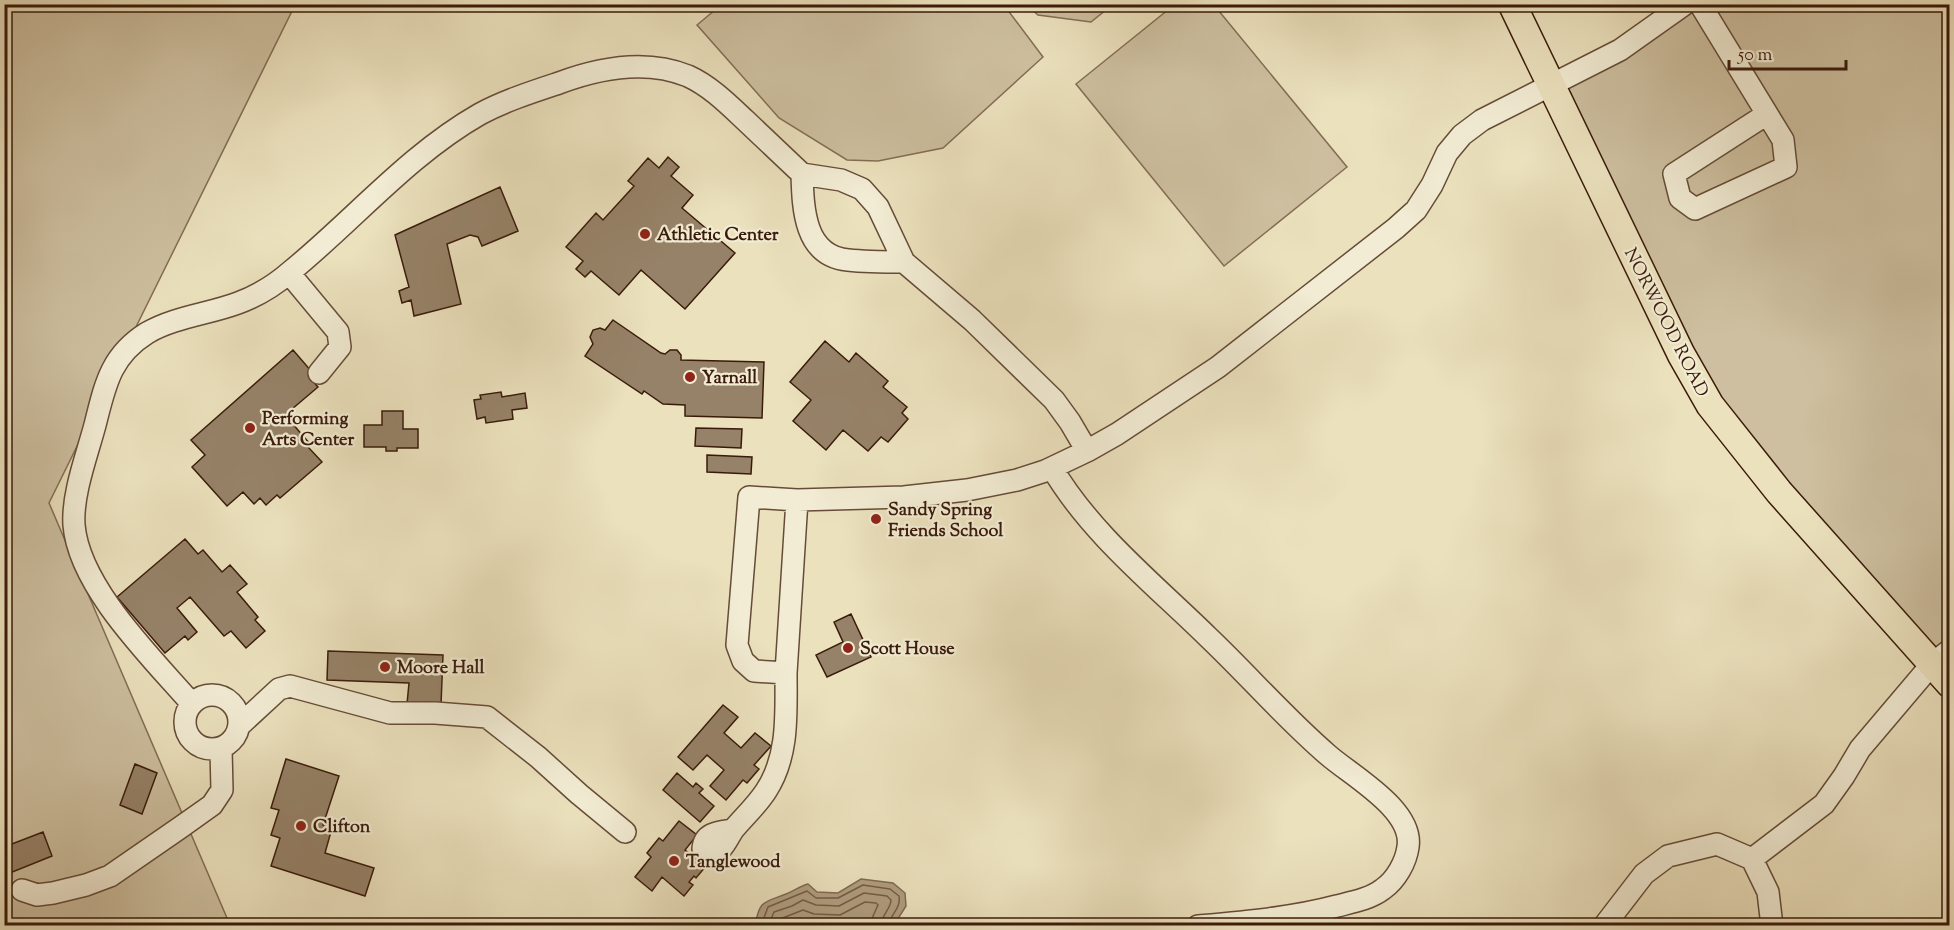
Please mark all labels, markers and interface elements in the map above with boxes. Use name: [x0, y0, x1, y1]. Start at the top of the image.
scale bar: [1729, 33, 1846, 71]
text: 50 m: [1737, 43, 1773, 69]
place label: Athletic Center: [657, 223, 779, 249]
marker: Athletic Center: [638, 227, 652, 241]
street label: NORWOOD ROAD: [1616, 244, 1714, 402]
place label: Yarnall: [702, 366, 758, 392]
marker: Yarnall: [683, 370, 697, 384]
place label: Performing Arts Center: [262, 407, 354, 454]
marker: Performing Arts Center: [243, 421, 257, 435]
place label: Sandy Spring Friends School: [888, 498, 1004, 545]
marker: Sandy Spring Friends School: [869, 512, 883, 526]
place label: Scott House: [860, 637, 955, 663]
marker: Scott House: [841, 641, 855, 655]
place label: Moore Hall: [397, 656, 485, 682]
marker: Moore Hall: [378, 660, 392, 674]
place label: Clifton: [313, 815, 371, 841]
marker: Clifton: [294, 819, 308, 833]
place label: Tanglewood: [686, 850, 781, 876]
marker: Tanglewood: [667, 854, 681, 868]

